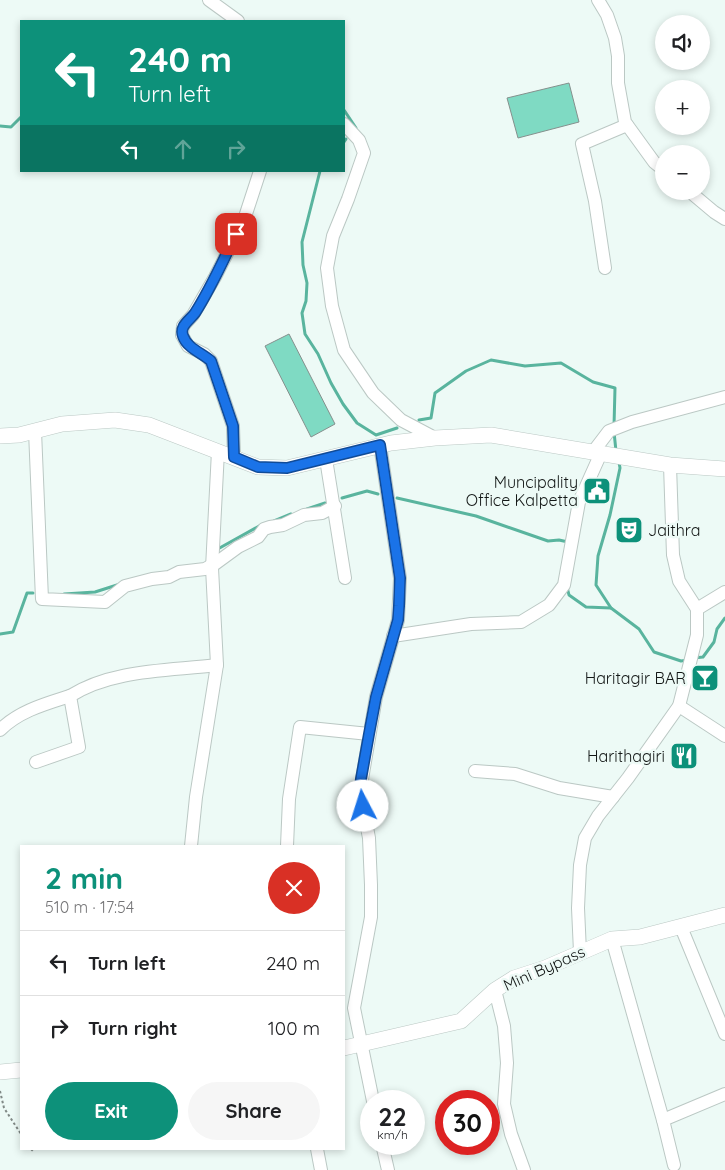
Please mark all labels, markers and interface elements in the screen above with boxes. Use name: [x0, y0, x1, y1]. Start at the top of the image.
map controls: [655, 15, 710, 200]
button: sound: [655, 15, 710, 70]
text: 240 m: [128, 37, 232, 81]
icon: left: [45, 40, 110, 105]
text: Turn left: [128, 80, 211, 108]
button: +: [655, 80, 710, 135]
icon: left: [116, 135, 144, 163]
icon: ahead: [169, 135, 197, 163]
icon: right: [222, 135, 250, 163]
button: −: [655, 145, 710, 200]
pin: [215, 213, 257, 255]
icon: arrive: [222, 220, 250, 248]
place label: Muncipality Office Kalpetta: [466, 472, 578, 510]
public building icon: Muncipality Office Kalpetta: [582, 476, 612, 506]
theatre icon: Jaithra: [614, 515, 644, 545]
place label: Jaithra: [648, 520, 700, 540]
bar icon: Haritagir BAR: [690, 663, 720, 693]
place label: Haritagir BAR: [585, 668, 686, 688]
restaurant icon: Harithagiri: [669, 741, 699, 771]
place label: Harithagiri: [587, 746, 665, 766]
position arrow: [336, 779, 388, 831]
text: 2 min: [45, 859, 123, 897]
button: close: [268, 862, 320, 914]
text: 510 m · 17:54: [45, 897, 134, 917]
street label: Mini Bypass: [500, 941, 588, 995]
icon: left: [45, 949, 73, 977]
text: Turn left: [88, 951, 166, 975]
text: 240 m: [266, 951, 320, 975]
icon: right: [45, 1014, 73, 1042]
text: Turn right: [88, 1016, 177, 1040]
text: 100 m: [268, 1016, 320, 1040]
button: Exit: [45, 1082, 178, 1140]
button: Share: [188, 1082, 320, 1140]
speed limit sign: 30: [435, 1090, 500, 1155]
text: 22: [378, 1101, 407, 1132]
text: km/h: [377, 1127, 408, 1142]

